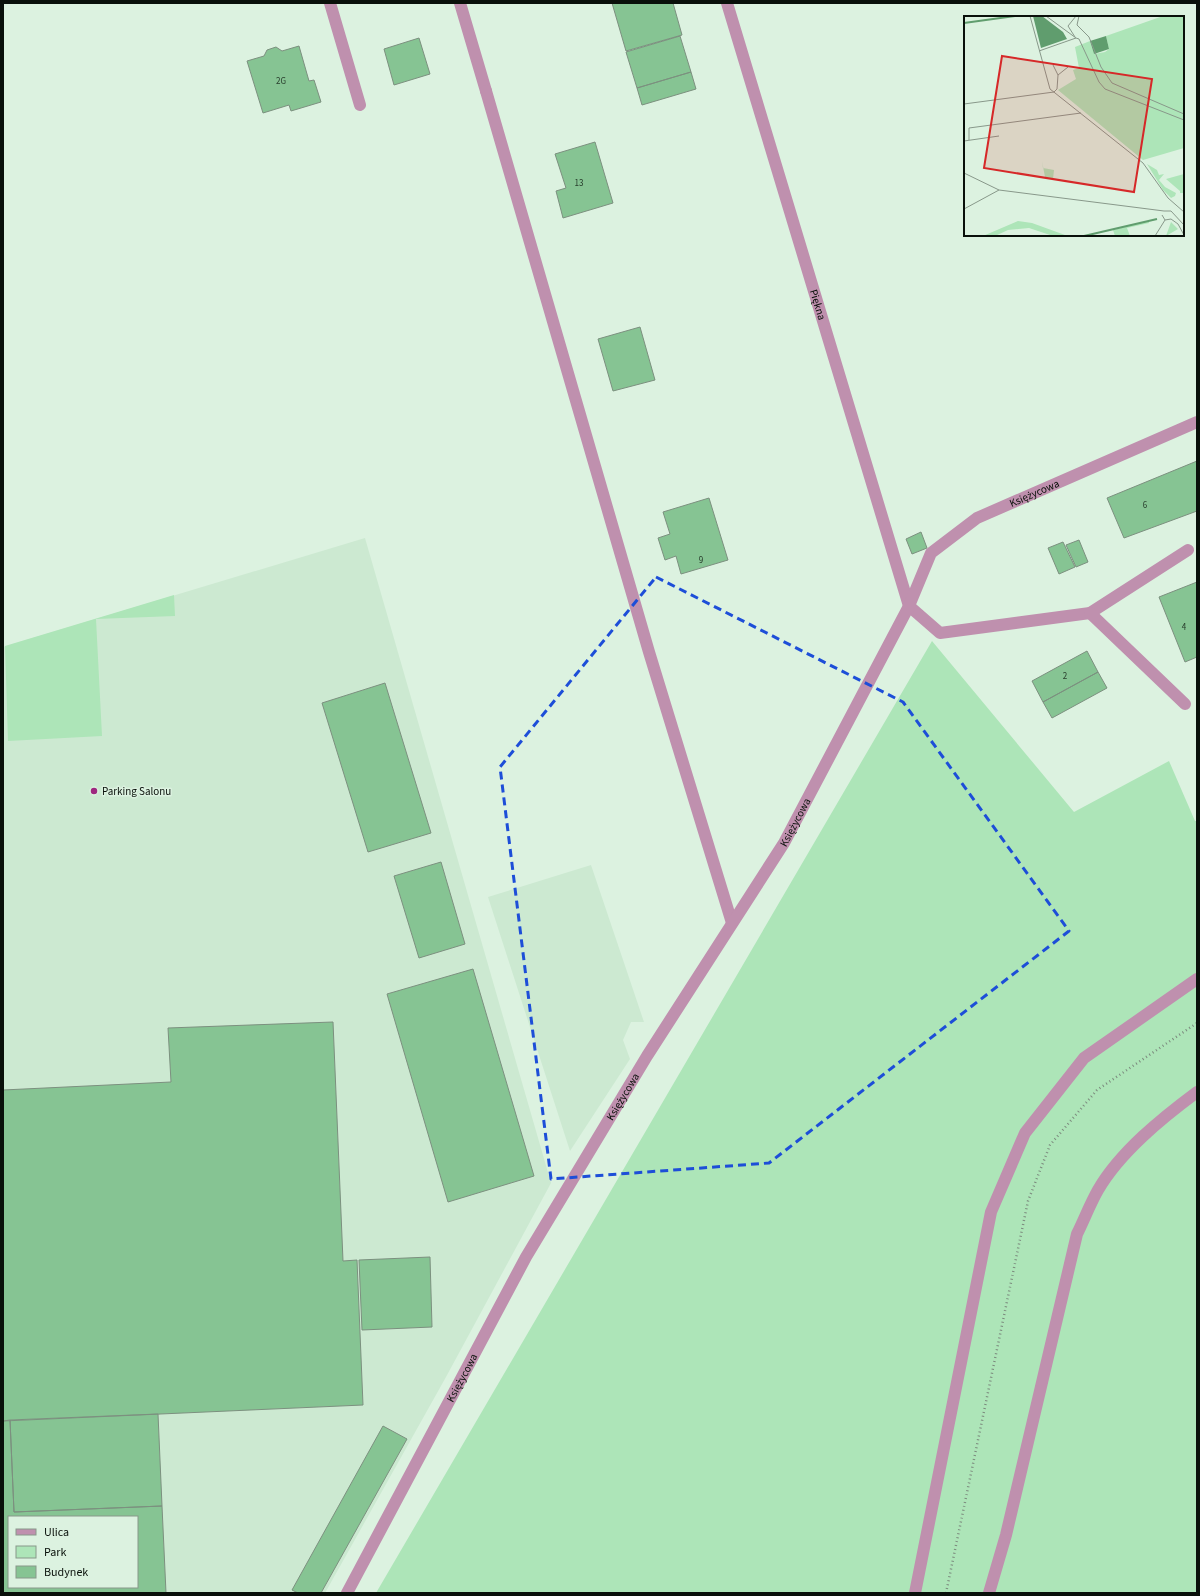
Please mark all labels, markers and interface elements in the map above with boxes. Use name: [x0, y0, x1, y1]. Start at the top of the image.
inset map: [964, 16, 1184, 236]
house number: 2G: [276, 75, 286, 88]
house number: 13: [575, 177, 584, 190]
street label: Piękna: [806, 287, 830, 322]
street label: Księżycowa: [1007, 476, 1061, 511]
house number: 6: [1143, 499, 1148, 512]
house number: 9: [699, 554, 704, 567]
house number: 4: [1182, 621, 1187, 634]
house number: 2: [1063, 670, 1068, 683]
place label: Parking Salonu: [102, 784, 171, 799]
marker: Parking Salonu: [89, 786, 99, 796]
street label: Księżycowa: [776, 795, 814, 849]
street label: Księżycowa: [603, 1070, 643, 1123]
street label: Księżycowa: [443, 1351, 481, 1405]
legend: [8, 1516, 138, 1588]
text: Ulica: [44, 1524, 69, 1541]
text: Park: [44, 1544, 66, 1561]
text: Budynek: [44, 1564, 88, 1581]

